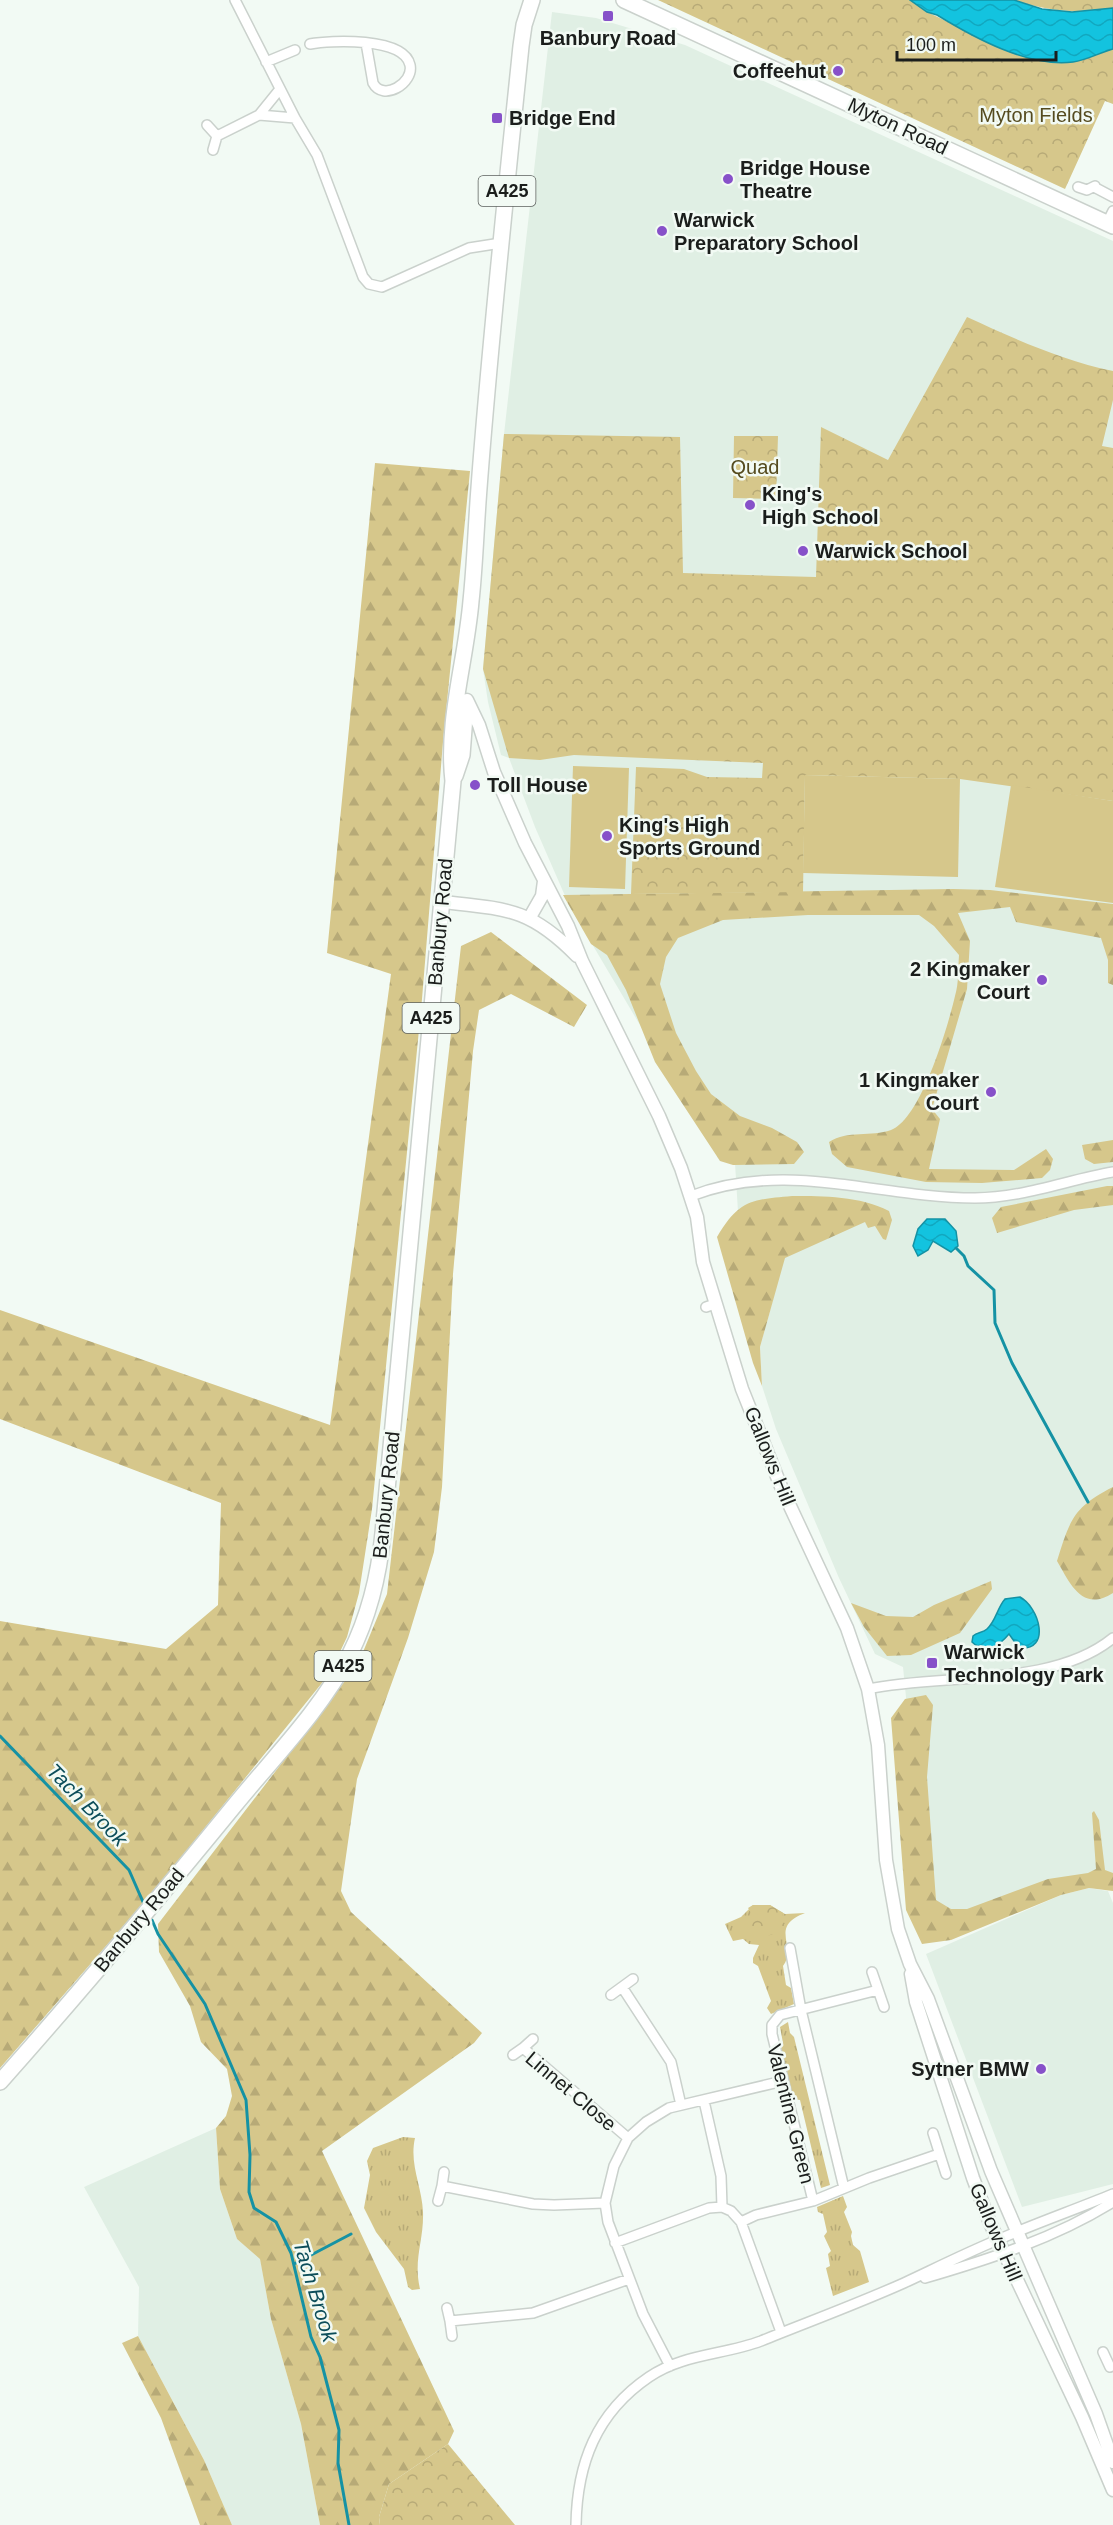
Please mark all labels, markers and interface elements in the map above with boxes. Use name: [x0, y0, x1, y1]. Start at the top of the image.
marker: Banbury Road: [601, 9, 615, 23]
scale bar: [897, 24, 1056, 62]
place label: Banbury Road: [540, 27, 676, 49]
text: 100 m: [906, 35, 956, 55]
place label: Coffeehut: [733, 60, 826, 82]
marker: Coffeehut: [831, 64, 845, 78]
street label: Myton Road: [844, 93, 952, 159]
park label: Myton Fields: [979, 104, 1093, 126]
place label: Bridge End: [509, 107, 616, 129]
marker: Bridge End: [490, 111, 504, 125]
place label: Bridge House Theatre: [740, 157, 870, 202]
marker: Bridge House Theatre: [721, 172, 735, 186]
road number: A425: [478, 176, 536, 206]
place label: Warwick Preparatory School: [674, 209, 859, 254]
marker: Warwick Preparatory School: [655, 224, 669, 238]
park label: Quad: [731, 456, 779, 478]
place label: King's High School: [762, 483, 879, 528]
marker: King's High School: [743, 498, 757, 512]
place label: Warwick School: [815, 540, 968, 562]
marker: Warwick School: [796, 544, 810, 558]
place label: Toll House: [487, 774, 588, 796]
marker: Toll House: [468, 778, 482, 792]
place label: King's High Sports Ground: [619, 814, 760, 859]
marker: King's High Sports Ground: [600, 829, 614, 843]
street label: Banbury Road: [423, 857, 457, 987]
place label: 2 Kingmaker Court: [910, 958, 1030, 1003]
marker: 2 Kingmaker Court: [1035, 973, 1049, 987]
road number: A425: [402, 1003, 460, 1033]
place label: 1 Kingmaker Court: [859, 1069, 979, 1114]
marker: 1 Kingmaker Court: [984, 1085, 998, 1099]
street label: Gallows Hill: [740, 1403, 800, 1509]
street label: Banbury Road: [368, 1430, 404, 1560]
place label: Warwick Technology Park: [944, 1641, 1105, 1686]
road number: A425: [314, 1651, 372, 1681]
marker: Warwick Technology Park: [925, 1656, 939, 1670]
water label: Tach Brook: [42, 1759, 133, 1852]
street label: Banbury Road: [89, 1864, 189, 1976]
street label: Valentine Green: [763, 2042, 819, 2186]
street label: Linnet Close: [521, 2047, 621, 2135]
place label: Sytner BMW: [911, 2058, 1029, 2080]
marker: Sytner BMW: [1034, 2062, 1048, 2076]
street label: Gallows Hill: [965, 2180, 1027, 2284]
water label: Tach Brook: [289, 2237, 342, 2346]

